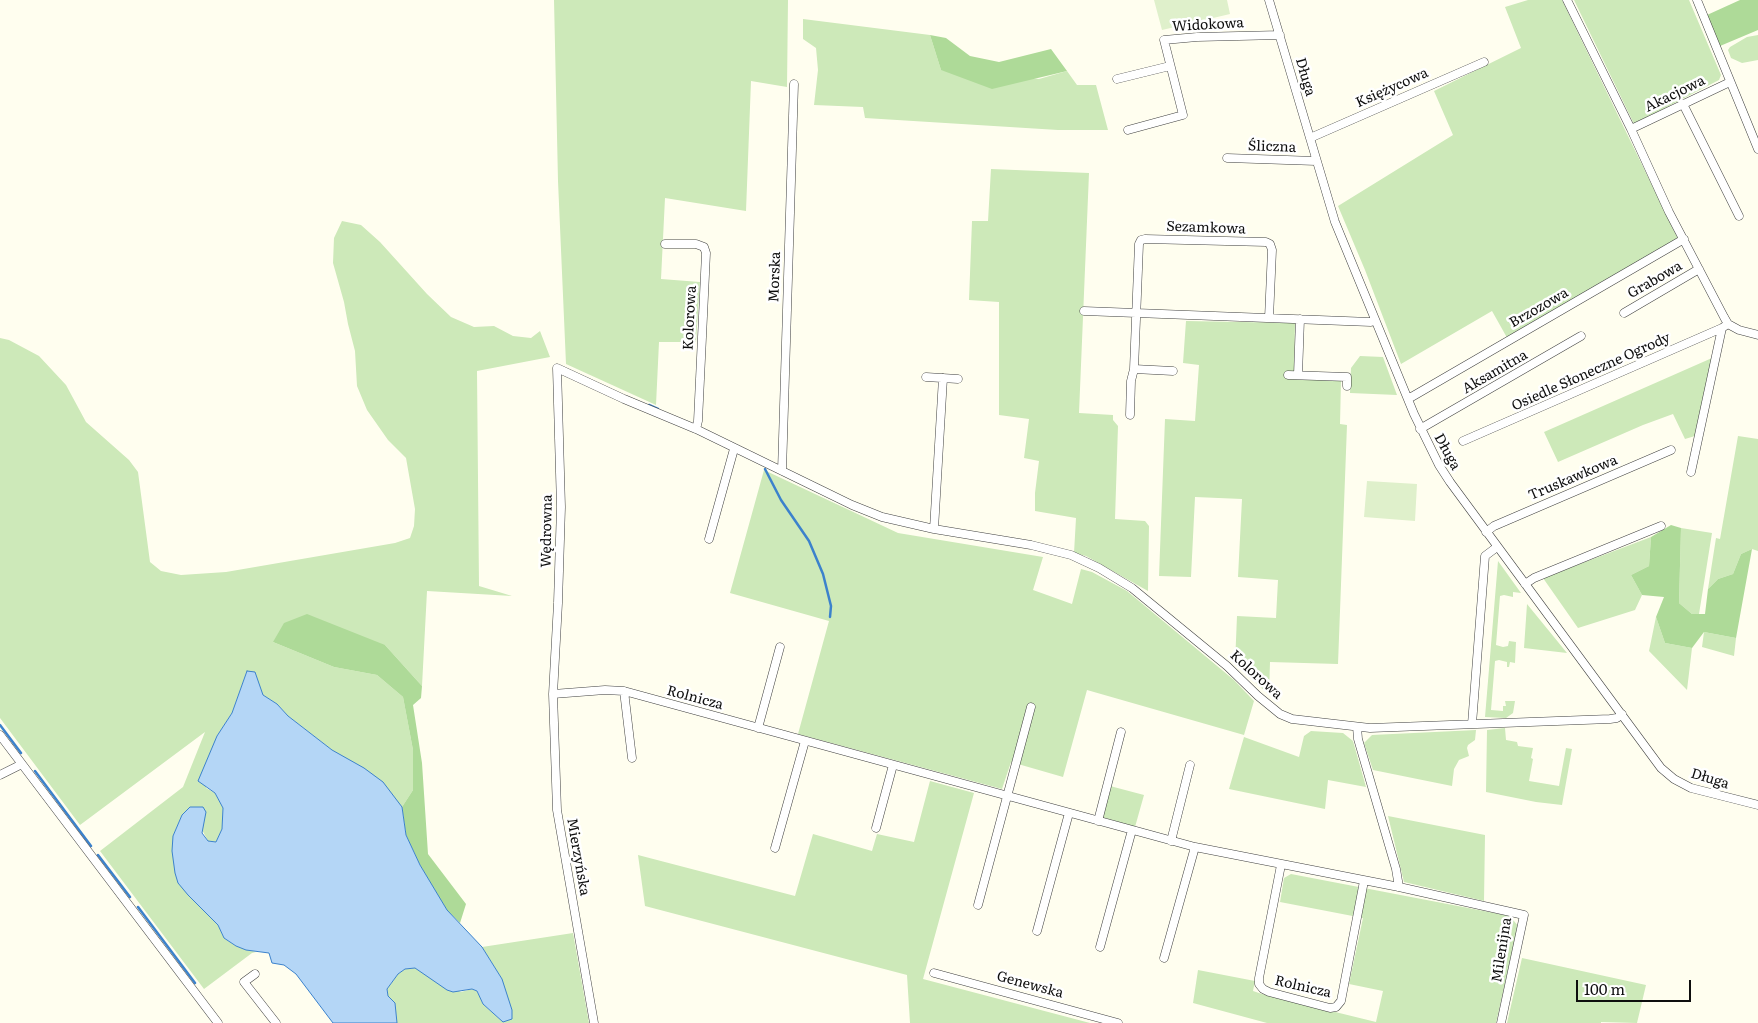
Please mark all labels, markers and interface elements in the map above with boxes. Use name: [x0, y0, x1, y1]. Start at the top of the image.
street label: Widokowa: [1172, 15, 1244, 35]
street label: Długa: [1292, 56, 1318, 98]
street label: Księżycowa: [1353, 65, 1431, 111]
street label: Akacjowa: [1642, 72, 1708, 116]
street label: Śliczna: [1248, 138, 1296, 156]
street label: Sezamkowa: [1166, 218, 1246, 238]
street label: Morska: [766, 251, 784, 303]
street label: Grabowa: [1625, 258, 1685, 302]
street label: Brzozowa: [1507, 284, 1571, 332]
street label: Kolorowa: [680, 285, 700, 351]
street label: Osiedle Słoneczne Ogrody: [1509, 329, 1673, 415]
street label: Aksamitna: [1459, 347, 1531, 397]
street label: Długa: [1430, 431, 1464, 473]
street label: Truskawkowa: [1526, 452, 1620, 504]
street label: Wędrowna: [538, 494, 556, 568]
street label: Kolorowa: [1226, 647, 1286, 703]
street label: Rolnicza: [665, 682, 725, 714]
street label: Długa: [1689, 765, 1731, 793]
street label: Mierzyńska: [563, 817, 593, 897]
street label: Milenijna: [1489, 916, 1515, 984]
street label: Genewska: [995, 968, 1065, 1002]
scale bar: [1578, 970, 1693, 1002]
street label: Rolnicza: [1273, 972, 1333, 1002]
text: 100 m: [1584, 977, 1625, 1000]

